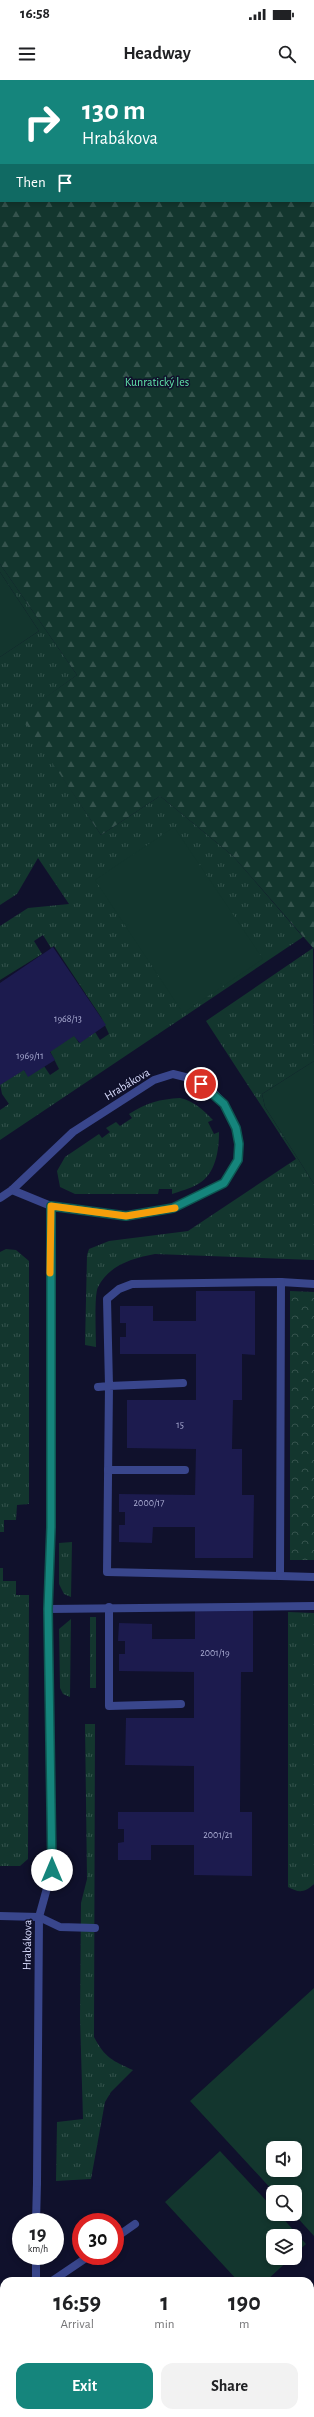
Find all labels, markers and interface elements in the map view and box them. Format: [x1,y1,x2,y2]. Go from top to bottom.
text: 16:58 [20,6,50,21]
icon: menu [16,43,38,65]
icon: search [276,43,298,65]
text: Headway [123,45,191,63]
icon: right [16,96,68,148]
text: 130 m [82,97,146,125]
text: Hrabákova [82,130,158,148]
icon: arrive [54,172,76,194]
text: Then [16,175,46,190]
park label: Kunratický les [125,376,189,389]
house number: 1968/13 [54,1014,82,1024]
house number: 1969/11 [16,1051,44,1061]
street label: Hrabákova [102,1066,152,1102]
pin [184,1067,218,1101]
icon: arrive [190,1073,212,1095]
house number: 15 [176,1420,184,1430]
house number: 2000/17 [134,1498,164,1508]
house number: 2001/19 [200,1648,230,1658]
house number: 2001/21 [203,1830,233,1840]
position arrow [31,1849,73,1891]
street label: Hrabákova [21,1919,33,1970]
map controls [266,2141,302,2265]
button: sound [266,2141,302,2177]
button: search [266,2185,302,2221]
speed limit sign: 30 [72,2213,124,2265]
text: 19 [30,2224,46,2244]
button: layers [266,2229,302,2265]
text: km/h [28,2244,48,2254]
text: 16:59 [53,2291,101,2315]
text: 1 [160,2291,169,2315]
text: 190 [228,2291,261,2315]
text: Arrival [60,2318,94,2331]
text: min [154,2318,175,2331]
text: m [239,2318,249,2331]
button: Exit [16,2363,153,2409]
button: Share [161,2363,298,2409]

